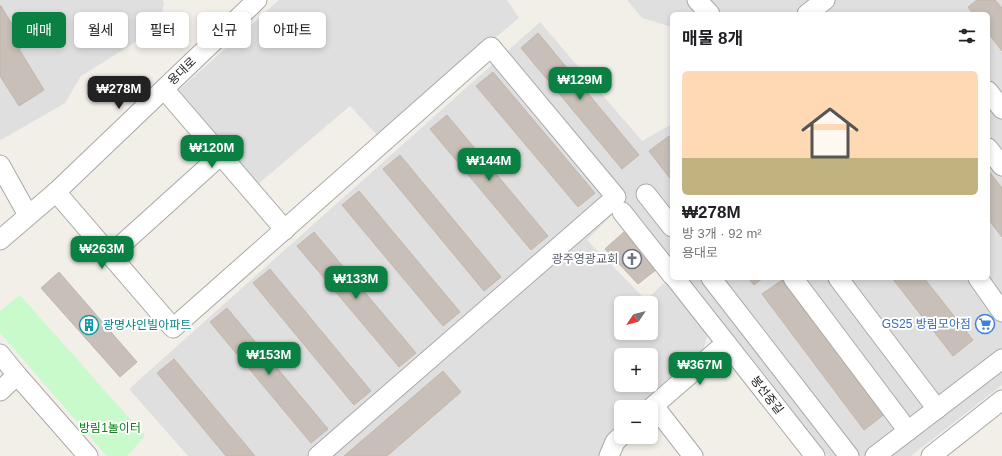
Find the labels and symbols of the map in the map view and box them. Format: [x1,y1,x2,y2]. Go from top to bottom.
street label: 용대로 [165,54,199,88]
pin: ₩129M [552,67,608,101]
pin: ₩278M [91,76,147,110]
pin: ₩120M [184,135,240,169]
pin: ₩144M [461,148,517,182]
pin: ₩263M [74,236,130,270]
church icon: 광주영광교회 [621,248,643,270]
place label: 광주영광교회 [552,252,618,266]
pin: ₩133M [328,266,384,300]
north arrow [614,296,658,340]
supermarket icon: GS25 방림모아점 [974,313,996,335]
building icon: 광명샤인빌아파트 [78,314,100,336]
place label: GS25 방림모아점 [882,317,971,331]
place label: 광명샤인빌아파트 [103,318,191,332]
pin: ₩153M [241,342,297,376]
pin: ₩367M [672,352,728,386]
street label: 봉선중길 [748,373,786,417]
park label: 방림1놀이터 [79,421,141,435]

